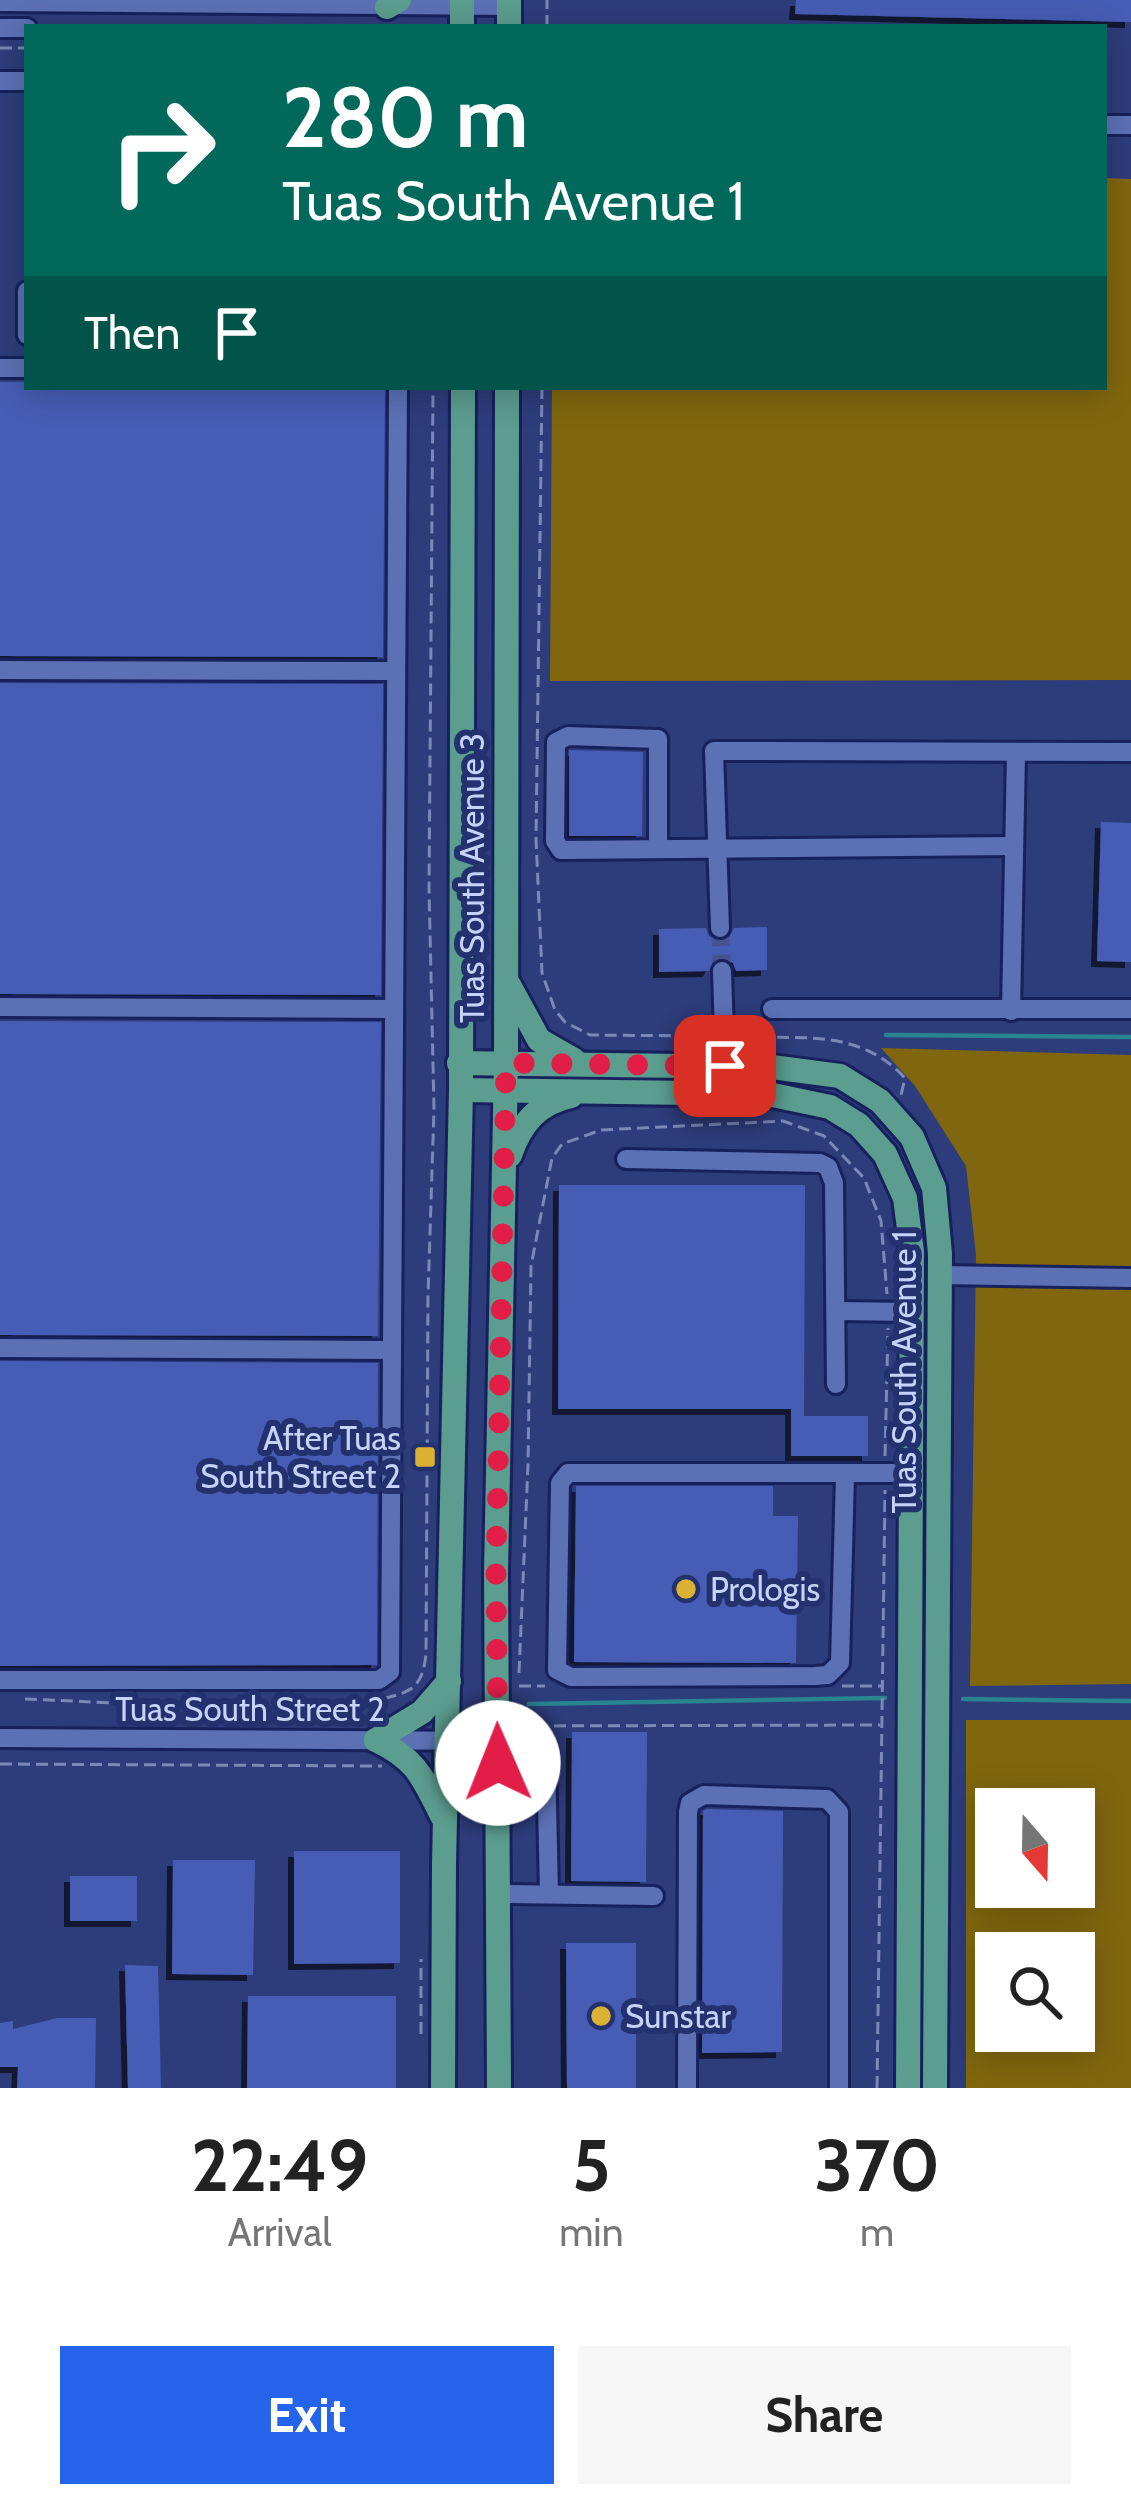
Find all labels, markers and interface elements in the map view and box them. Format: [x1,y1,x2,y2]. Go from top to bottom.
text: 280 m [282,66,528,168]
icon: right [84,72,240,228]
text: Tuas South Avenue 1 [282,168,745,234]
icon: arrive [204,300,270,366]
text: Then [84,306,180,360]
street label: Tuas South Avenue 3 [452,733,492,1023]
pin [674,1015,776,1117]
icon: arrive [692,1033,758,1099]
street label: Tuas South Avenue 1 [884,1231,924,1513]
place label: After Tuas South Street 2 [200,1418,401,1496]
marker: After Tuas South Street 2 [412,1444,438,1470]
place label: Prologis [710,1569,820,1609]
marker: Prologis [673,1576,699,1602]
street label: Tuas South Street 2 [115,1689,385,1729]
position arrow [435,1700,561,1826]
north arrow [975,1788,1095,1908]
map controls [975,1788,1095,2052]
button: search [975,1932,1095,2052]
place label: Sunstar [625,1996,731,2036]
marker: Sunstar [588,2003,614,2029]
text: 22:49 [191,2122,368,2209]
text: 5 [572,2122,611,2209]
text: 370 [814,2122,940,2209]
text: Arrival [228,2208,331,2256]
text: min [559,2208,623,2256]
text: m [860,2208,894,2256]
button: Exit [60,2346,554,2484]
button: Share [578,2346,1071,2484]

